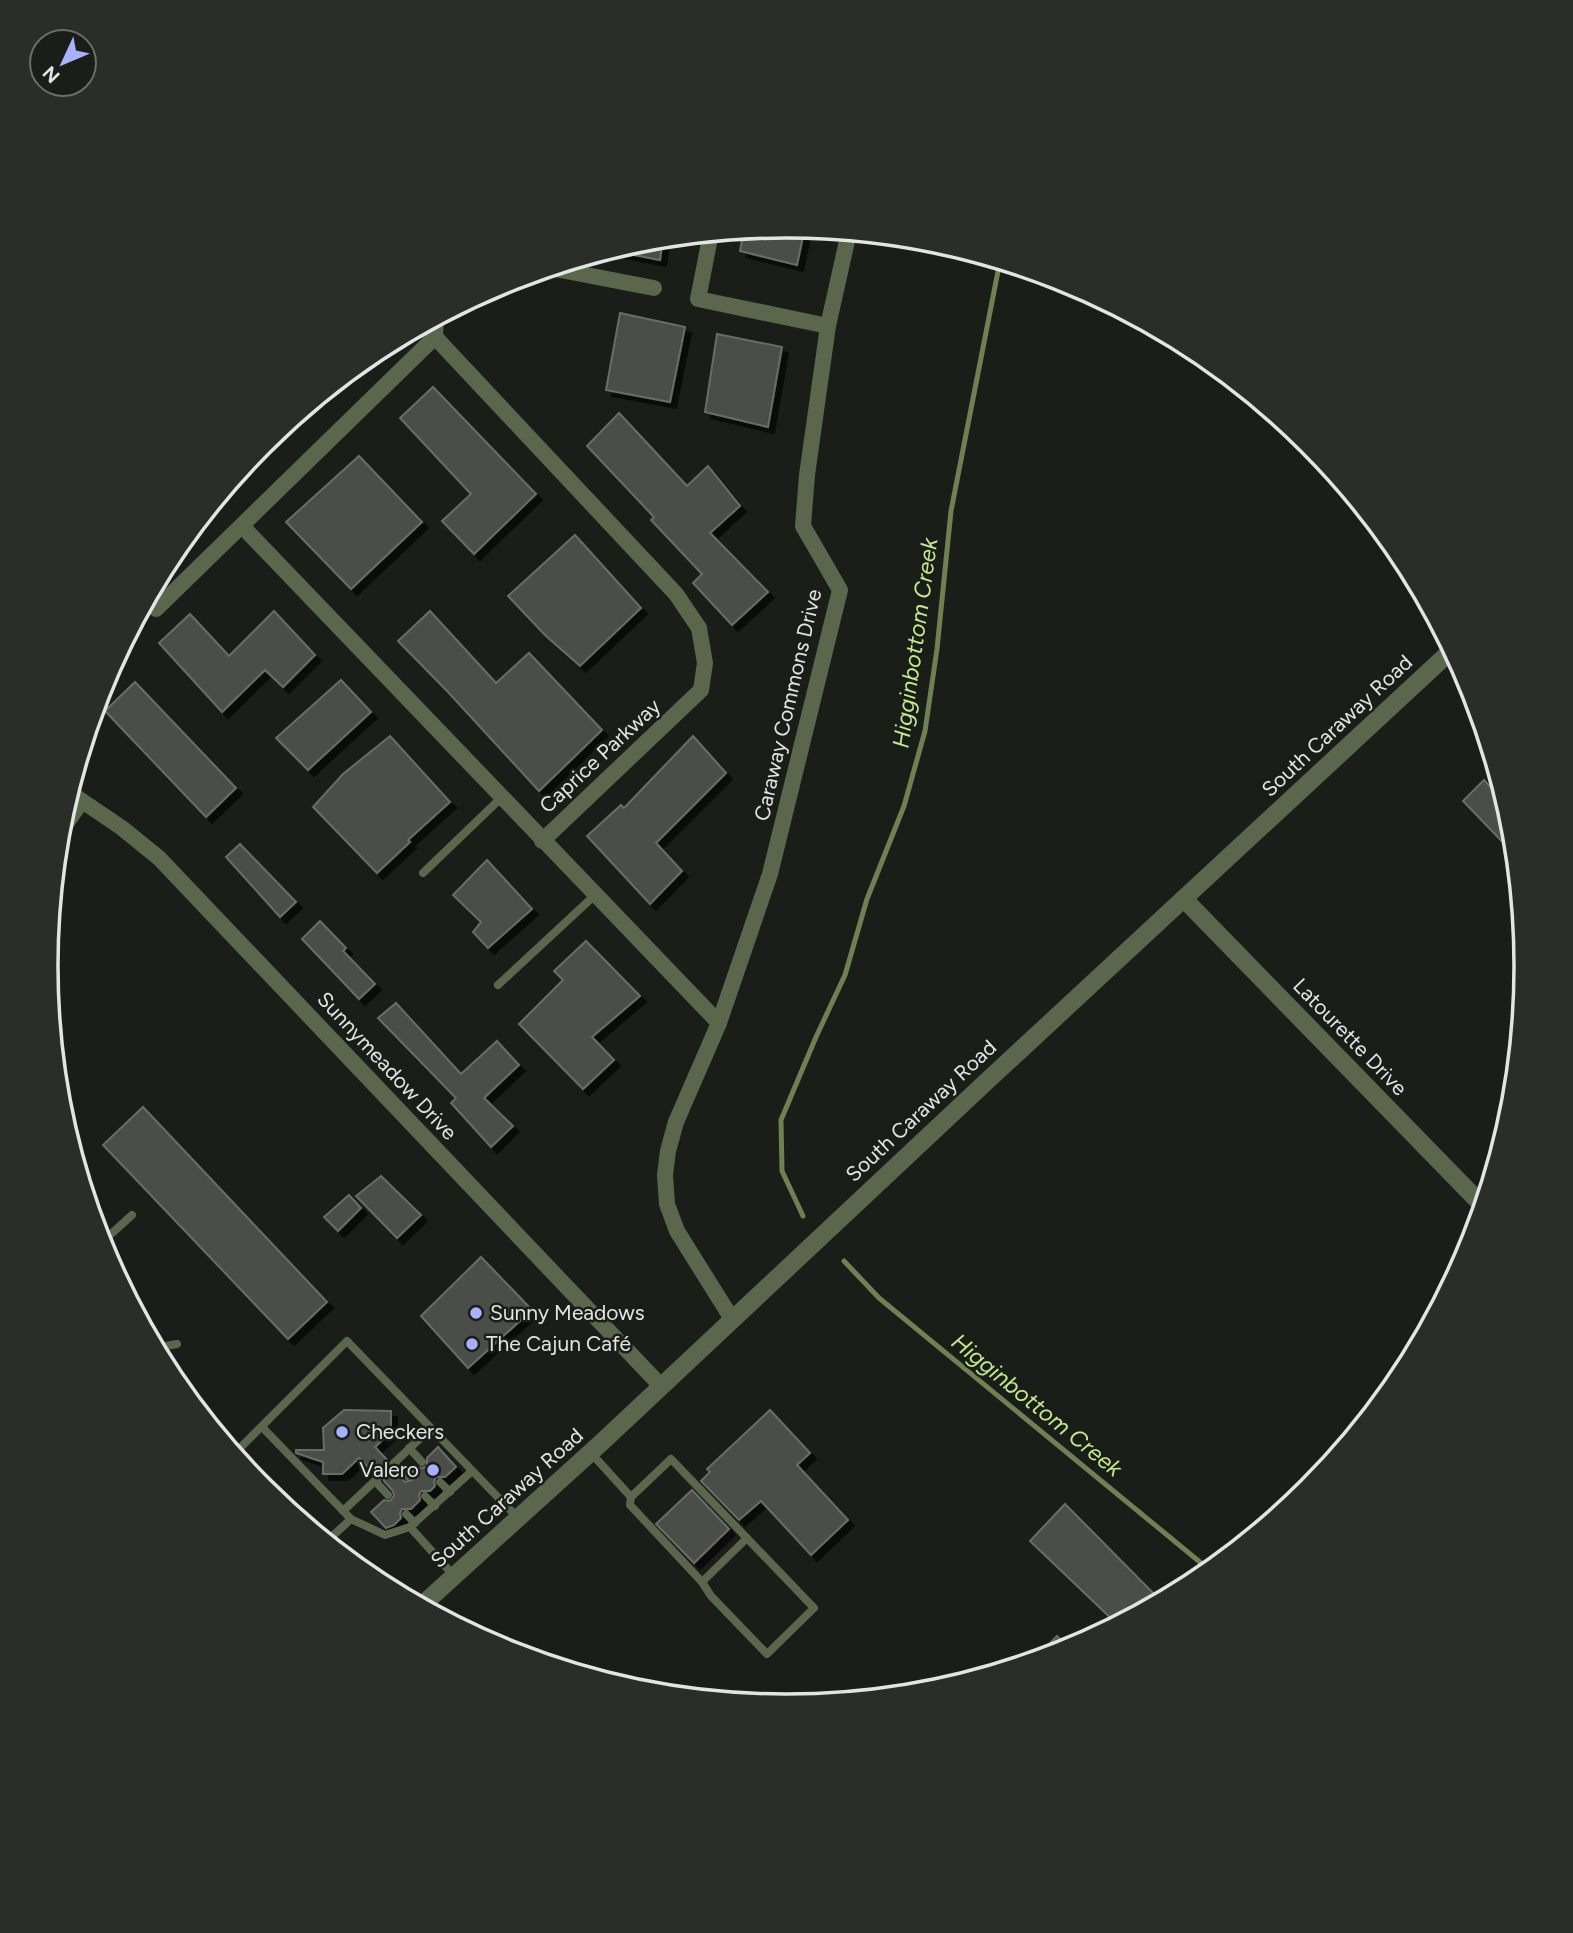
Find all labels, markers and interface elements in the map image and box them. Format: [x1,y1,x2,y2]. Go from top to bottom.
north arrow [28,28,98,98]
text: N [38,61,65,88]
water label: Higginbottom Creek [886,535,944,750]
street label: Caraway Commons Drive [749,587,826,823]
street label: South Caraway Road [1256,649,1417,802]
street label: Caprice Parkway [534,693,665,818]
street label: Latourette Drive [1288,973,1412,1100]
street label: Sunnymeadow Drive [312,986,462,1145]
street label: South Caraway Road [840,1034,1001,1187]
place label: Sunny Meadows [490,1300,645,1325]
marker: Sunny Meadows [468,1305,484,1321]
water label: Higginbottom Creek [946,1327,1129,1483]
place label: The Cajun Café [486,1331,631,1356]
marker: The Cajun Café [464,1336,480,1352]
place label: Checkers [356,1419,444,1444]
street label: South Caraway Road [425,1423,588,1573]
marker: Checkers [334,1424,350,1440]
place label: Valero [359,1457,419,1482]
marker: Valero [425,1462,441,1478]

